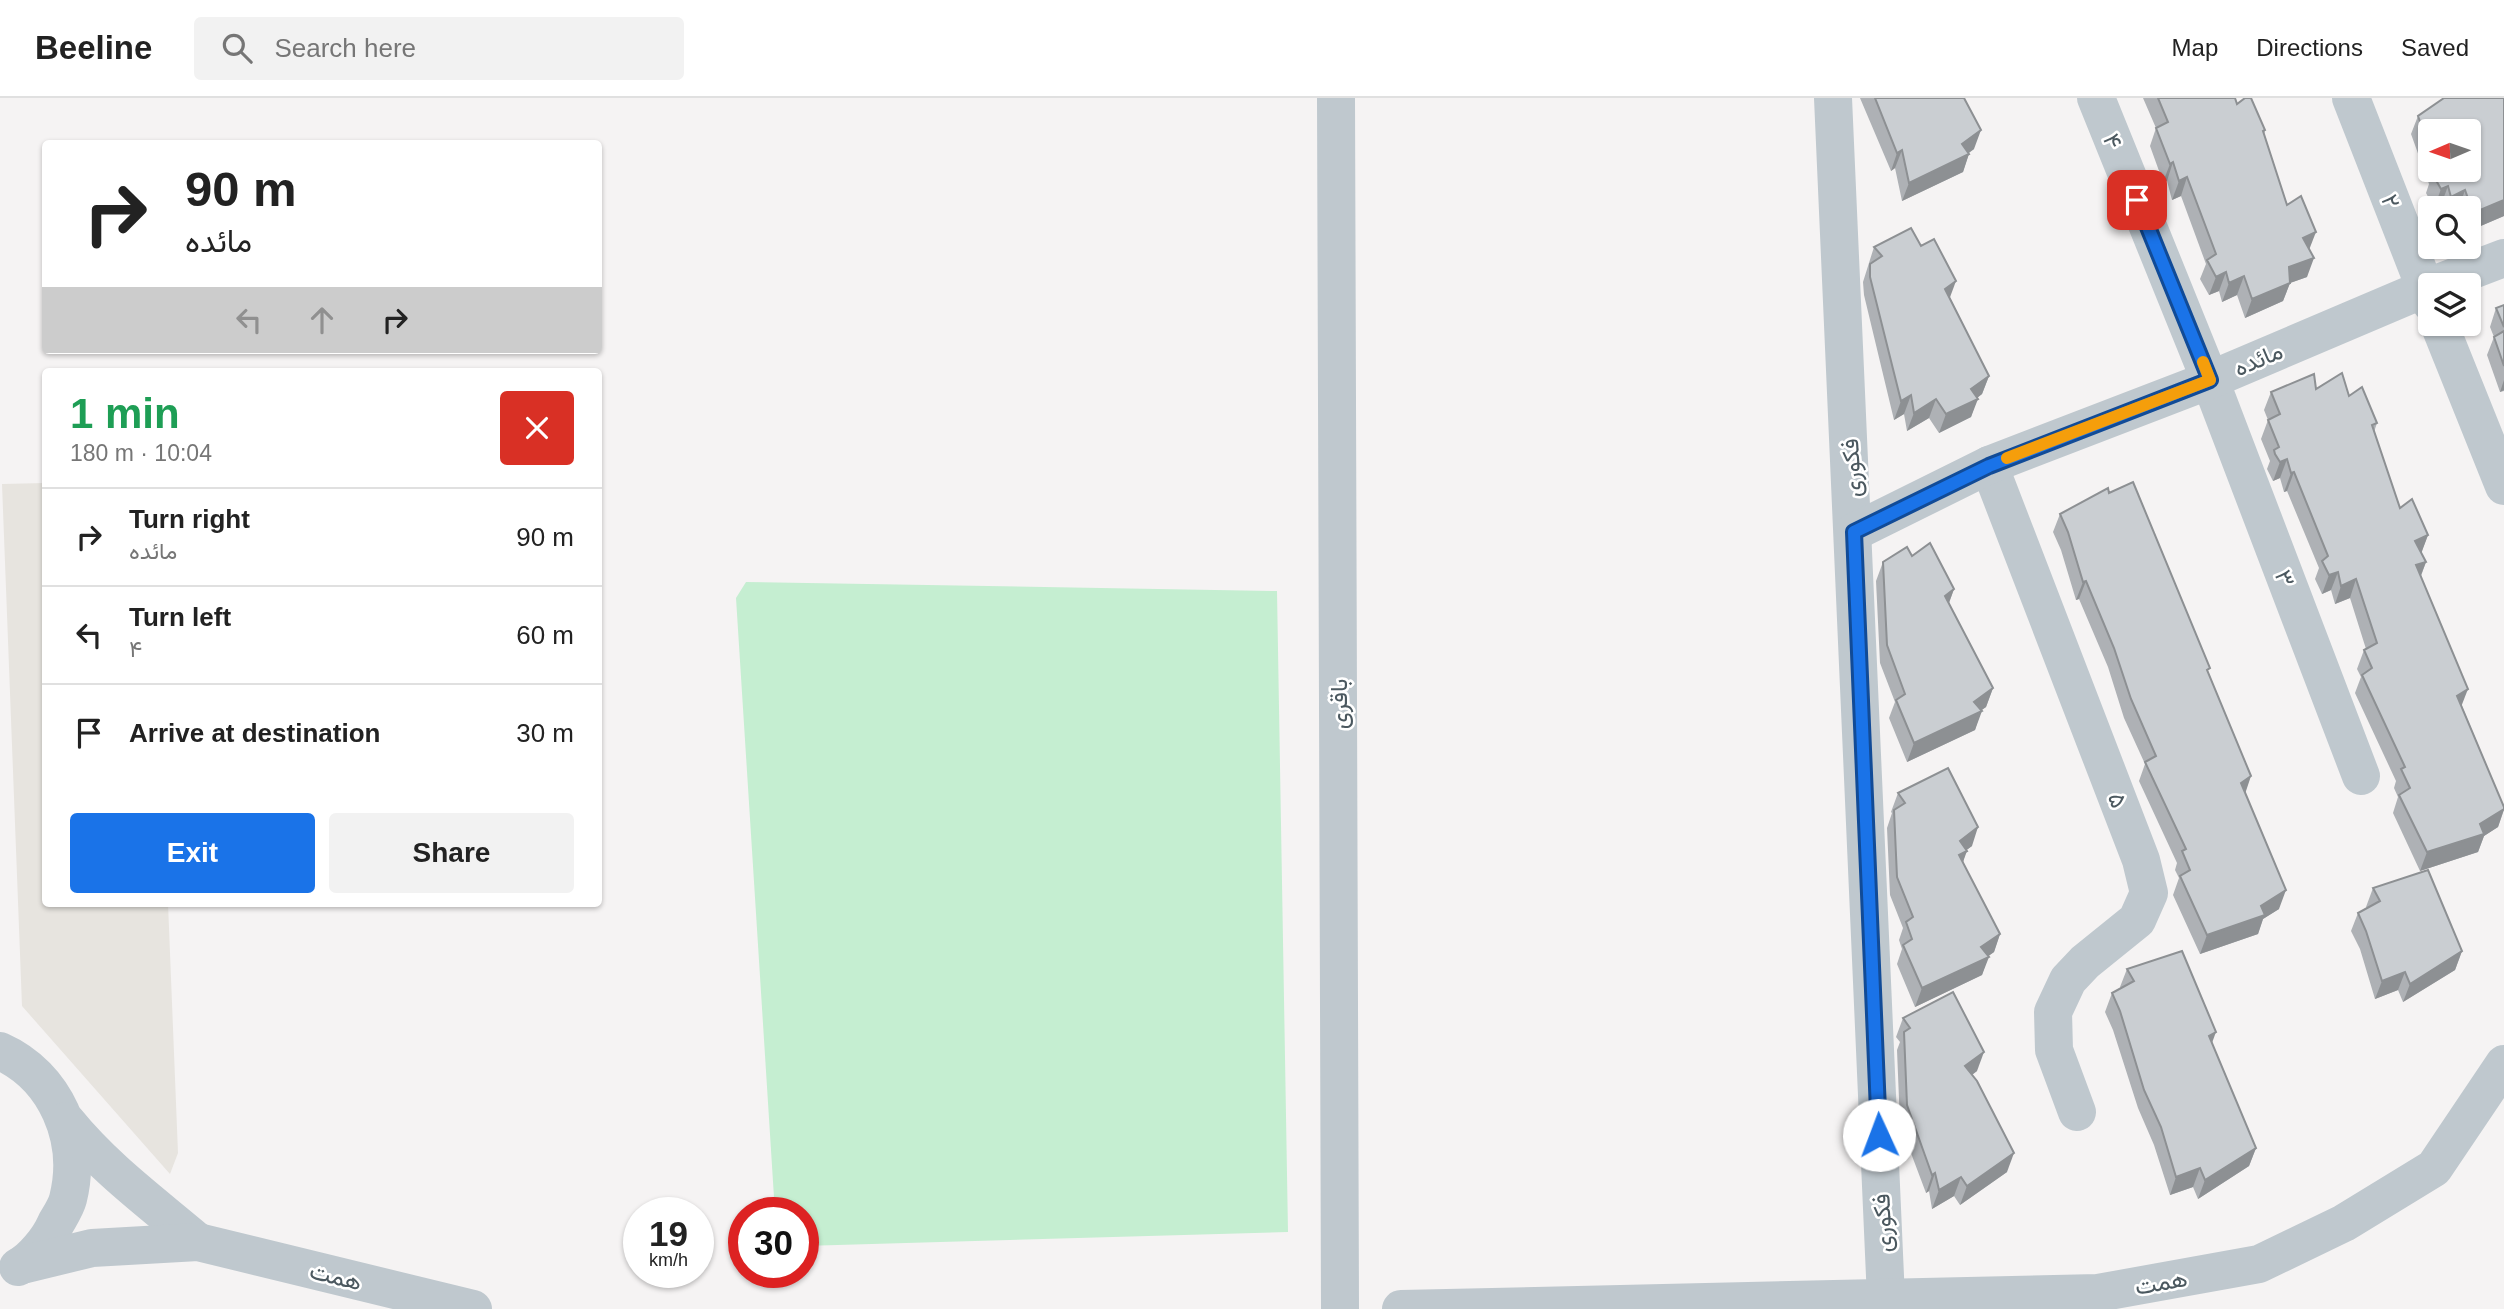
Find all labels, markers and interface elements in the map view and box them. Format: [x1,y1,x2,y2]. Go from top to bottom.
search box [194,17,684,80]
text: Beeline [35,29,152,66]
icon: search [218,29,256,67]
text: Search here [274,33,416,63]
text: Map [2172,34,2218,61]
text: Directions [2256,34,2363,61]
text: Saved [2401,34,2469,61]
north arrow [2418,119,2482,182]
map controls [2418,119,2481,336]
street label: ۴ [2098,130,2128,152]
text: 90 m [185,162,297,216]
icon: right [70,168,161,259]
pin [2107,170,2167,230]
icon: arrive [2118,181,2156,219]
street label: ۲ [2376,190,2406,212]
button: search [2418,196,2481,259]
text: مائده [185,223,252,259]
button: layers [2418,273,2481,336]
icon: left [230,301,268,339]
icon: ahead [303,301,341,339]
icon: right [376,301,414,339]
street label: مائده [2230,337,2286,381]
text: 1 min [70,390,180,437]
button: close [500,391,574,465]
street label: فکوری [1836,438,1868,498]
text: 180 m · 10:04 [70,440,212,466]
text: Turn right [129,504,250,534]
icon: right [70,518,108,556]
text: 90 m [516,522,574,552]
text: مائده [129,538,177,564]
street label: ۳ [2270,566,2300,590]
text: Turn left [129,602,231,632]
icon: left [70,616,108,654]
text: 60 m [516,620,574,650]
text: ۴ [129,636,142,662]
street label: باقری [1325,679,1354,729]
icon: arrive [70,714,108,752]
text: Arrive at destination [129,718,380,748]
text: 30 m [516,718,574,748]
street label: ۵ [2103,789,2133,811]
button: Exit [70,813,315,893]
button: Share [329,813,574,893]
position arrow [1842,1098,1916,1172]
street label: فکوری [1867,1193,1899,1253]
speed limit sign: 30 [728,1197,819,1288]
text: 19 [649,1214,688,1253]
text: km/h [649,1250,688,1270]
street label: همت [307,1257,365,1295]
street label: همت [2133,1264,2189,1300]

